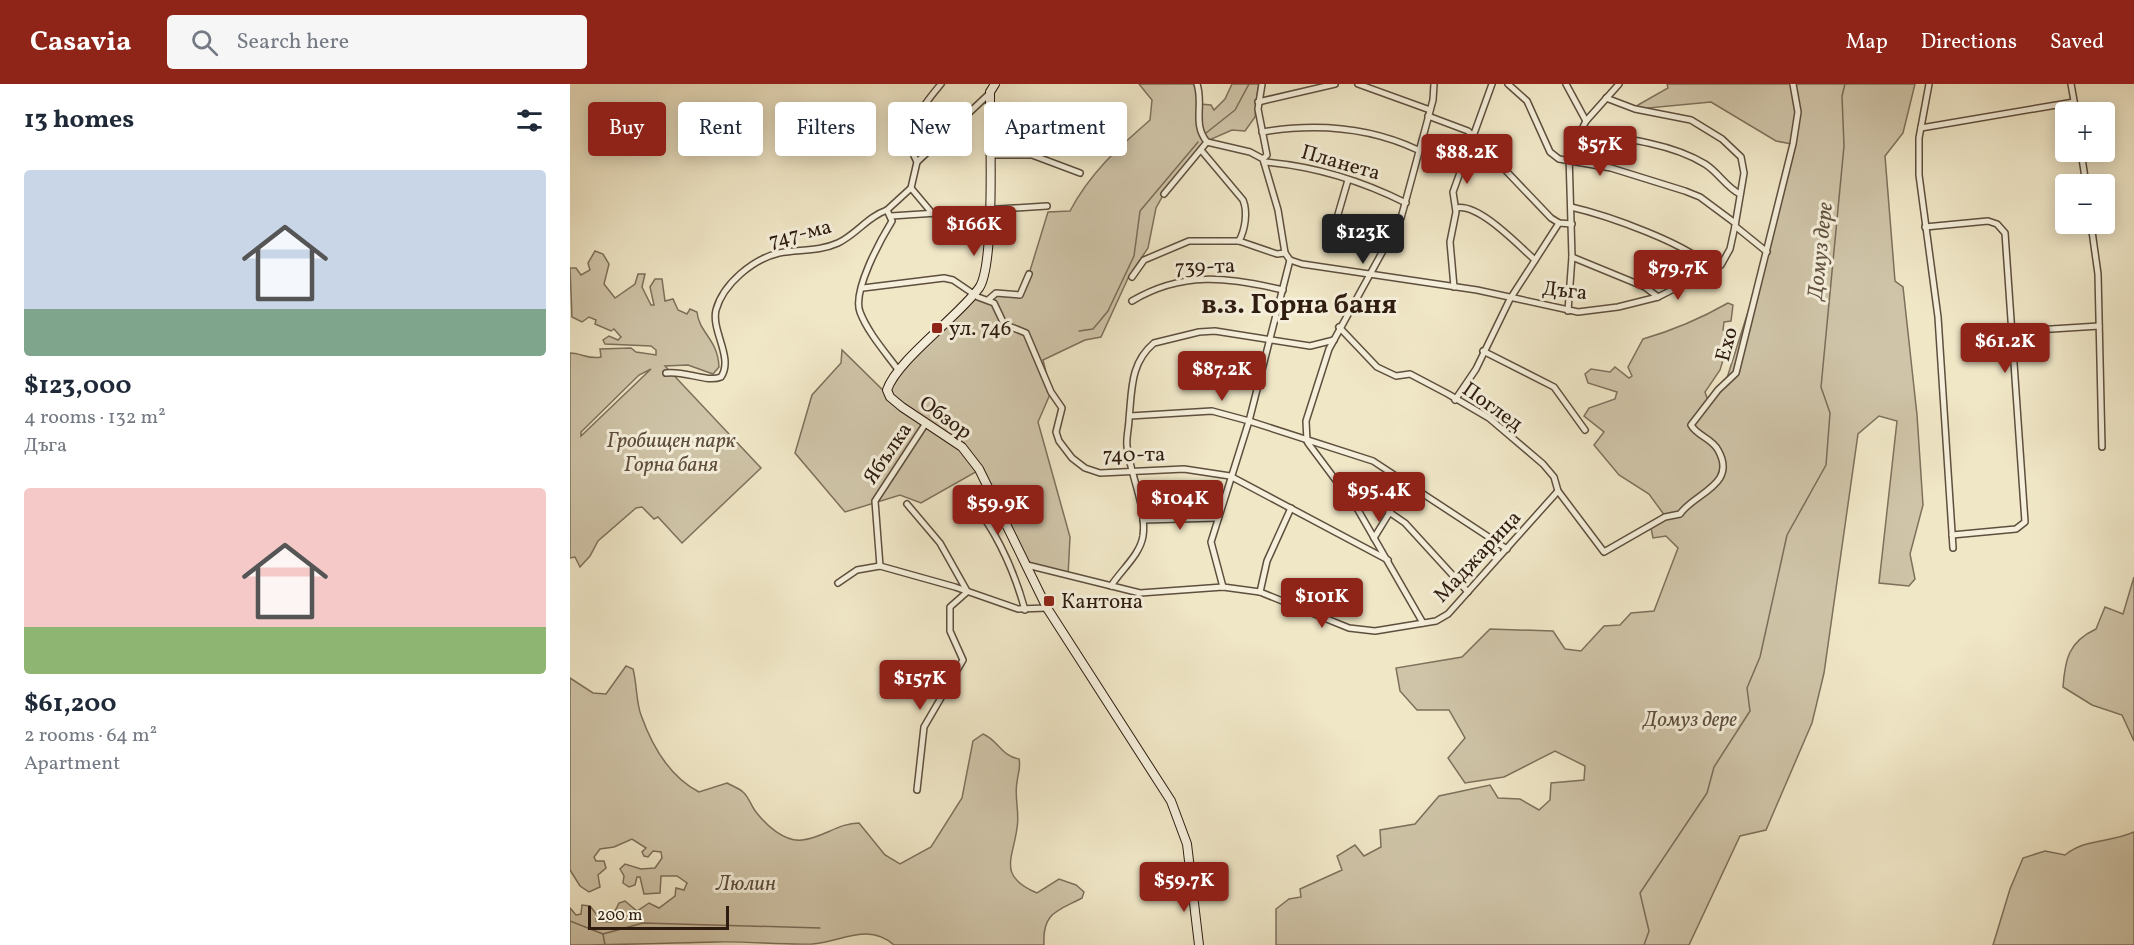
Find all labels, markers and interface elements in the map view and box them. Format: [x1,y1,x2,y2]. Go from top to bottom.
search box [167,15,587,69]
text: Casavia [30,23,131,62]
icon: search [188,26,221,59]
text: Search here [236,27,349,58]
text: Map [1846,28,1888,57]
text: Directions [1921,28,2017,57]
text: Saved [2050,28,2104,57]
text: 13 homes [24,102,134,138]
chip: Buy [588,102,666,156]
chip: Rent [678,102,763,156]
chip: Filters [775,102,876,156]
chip: New [888,102,972,156]
chip: Apartment [984,102,1127,156]
map controls [2055,102,2115,234]
button: + [2055,102,2115,162]
icon: filters [513,104,546,137]
pin: $57K [1564,126,1636,177]
text: $57K [1578,131,1622,159]
pin: $88.2K [1418,134,1516,185]
street label: Планета [1298,138,1384,189]
text: $88.2K [1435,139,1499,167]
button: − [2055,174,2115,234]
water label: Домуз дере [1801,201,1842,304]
pin: $166K [932,206,1016,257]
icon: home [231,209,339,317]
text: $166K [946,211,1002,239]
street label: 747-ма [766,213,835,256]
pin: $123K [1321,214,1405,265]
text: $123K [1336,219,1390,247]
pin: $79.7K [1629,250,1727,301]
street label: 739-та [1174,252,1236,283]
text: $79.7K [1648,255,1708,283]
street label: Дъга [1541,275,1589,308]
district label: в.з. Горна баня [1201,287,1397,325]
place label: ул. 746 [949,315,1011,344]
marker: ул. 746 [930,321,944,335]
pin: $61.2K [1956,323,2054,374]
street label: Ехо [1709,324,1746,365]
text: $61.2K [1975,328,2035,356]
pin: $87.2K [1173,351,1271,402]
text: $87.2K [1192,356,1252,384]
text: $123,000 [24,368,131,404]
street label: Поглед [1456,376,1529,439]
street label: Обзор [913,389,977,447]
text: 4 rooms · 132 m² [24,404,166,432]
street label: Ябълка [857,417,920,491]
park label: Гробищен парк Горна баня [607,427,736,480]
text: Дъга [24,432,67,460]
street label: 740-та [1102,440,1166,471]
pin: $95.4K [1330,472,1428,523]
text: $95.4K [1347,477,1411,505]
pin: $104K [1138,480,1222,531]
pin: $59.9K [949,485,1047,536]
text: $104K [1151,485,1209,513]
text: $59.9K [967,490,1029,518]
street label: Маджарица [1428,504,1529,610]
icon: home [231,527,339,635]
pin: $101K [1280,578,1364,629]
text: $101K [1295,583,1349,611]
place label: Кантона [1061,588,1143,617]
marker: Кантона [1042,594,1056,608]
pin: $157K [878,660,962,711]
text: $157K [894,665,946,693]
text: $61,200 [24,686,116,722]
park label: Домуз дере [1641,706,1737,735]
text: 2 rooms · 64 m² [24,722,157,750]
text: Apartment [24,750,120,778]
pin: $59.7K [1135,862,1233,913]
text: $59.7K [1154,867,1214,895]
park label: Люлин [715,870,776,899]
scale bar [588,903,729,930]
text: 200 m [597,905,642,927]

